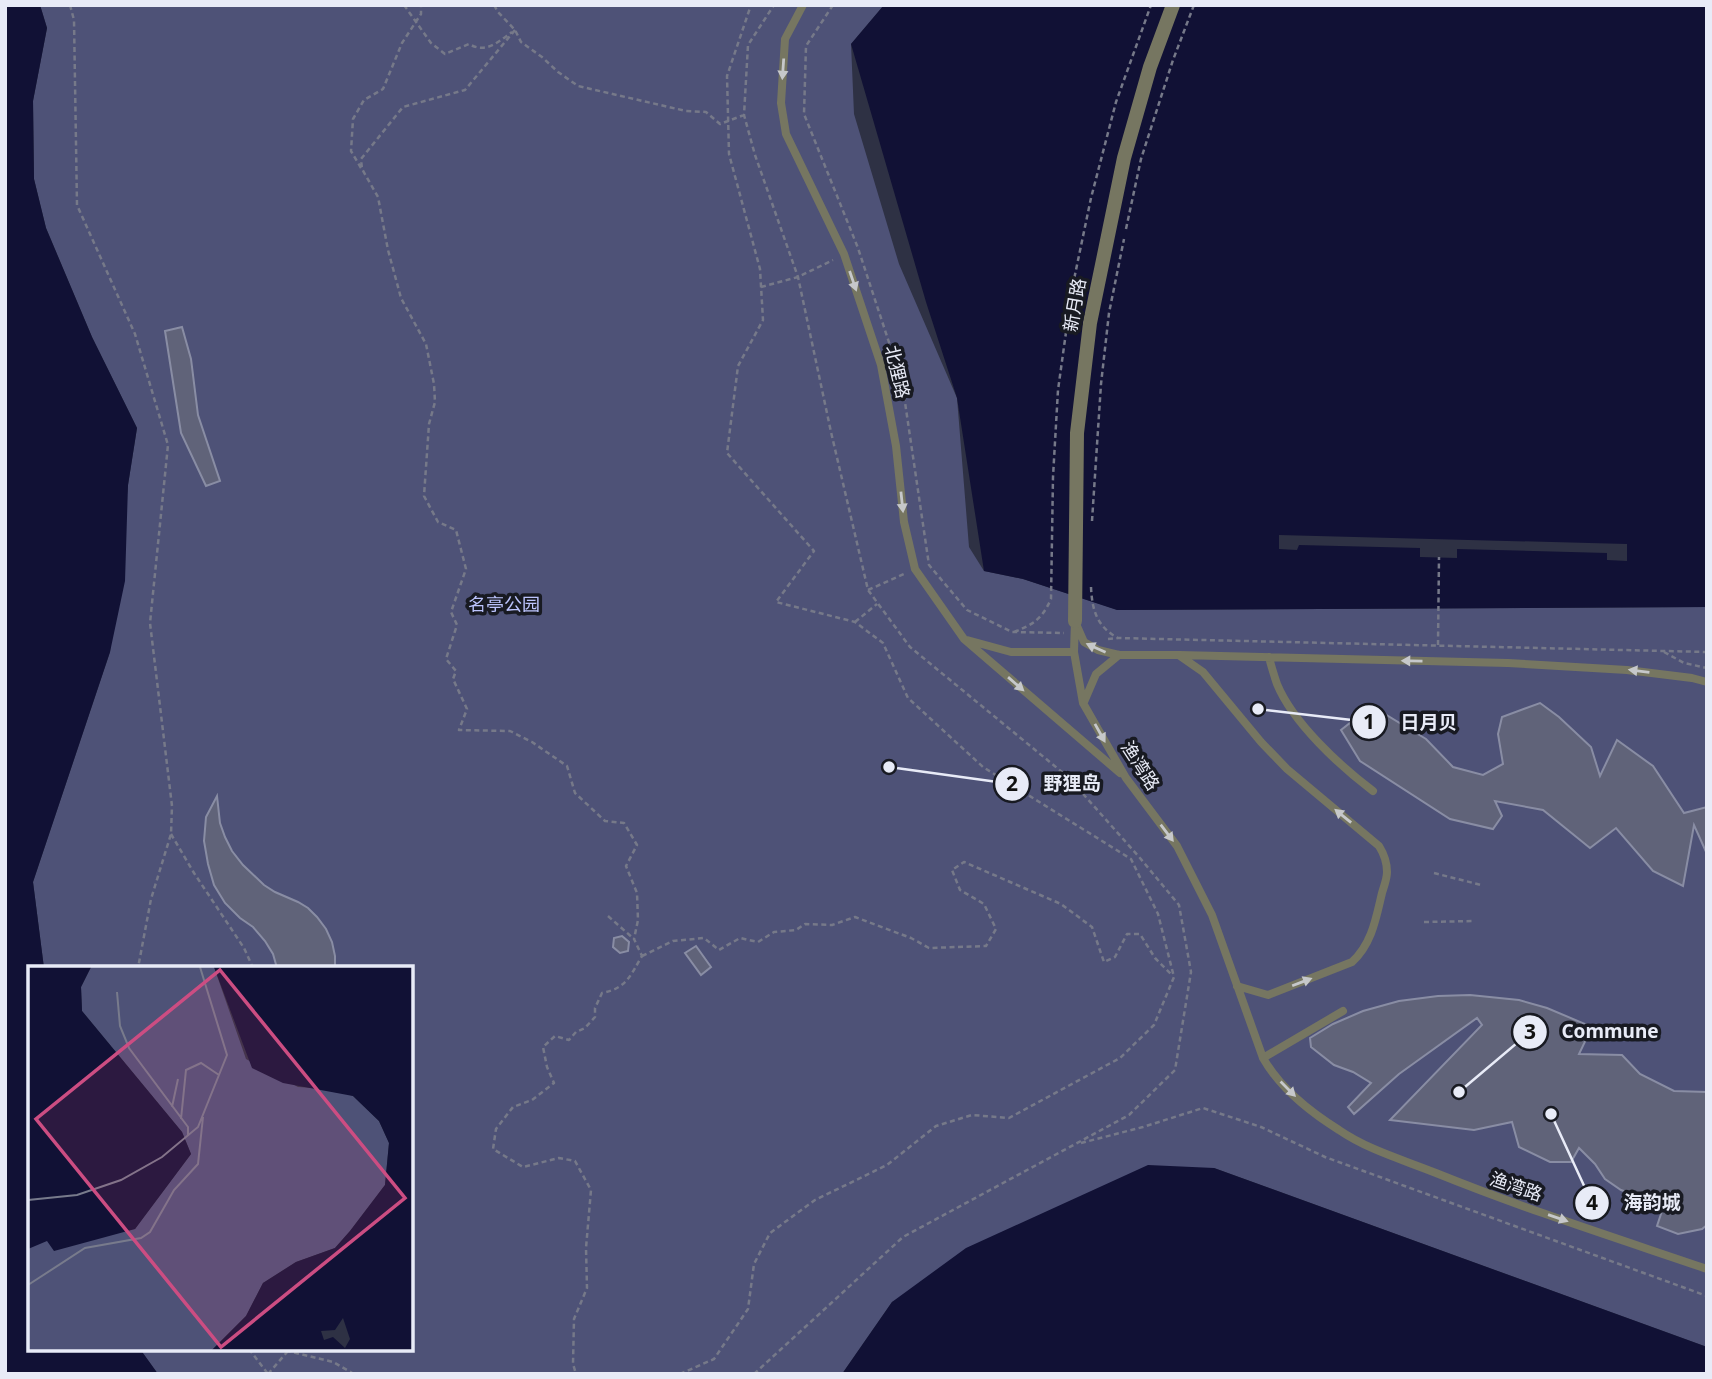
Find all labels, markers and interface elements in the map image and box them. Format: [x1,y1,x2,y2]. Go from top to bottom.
one-way arrow [777,58,788,80]
one-way arrow [848,271,859,292]
street label: 新月路 [1058,276,1091,333]
street label: 北狸路 [880,343,916,401]
one-way arrow [897,491,908,513]
park label: 名亭公园 [468,592,540,616]
one-way arrow [1085,642,1106,653]
one-way arrow [1401,655,1423,667]
one-way arrow [1628,666,1650,677]
one-way arrow [1007,676,1025,692]
callout: 日月贝 [1351,702,1471,742]
text: 1 [1363,707,1375,735]
text: 日月贝 [1400,709,1458,735]
one-way arrow [1094,724,1106,744]
street label: 渔湾路 [1116,736,1166,795]
callout: 野狸岛 [994,764,1114,804]
text: 2 [1006,769,1018,797]
text: 野狸岛 [1043,770,1101,796]
one-way arrow [1335,809,1352,824]
one-way arrow [1160,824,1174,842]
inset map [28,966,413,1351]
one-way arrow [1291,977,1312,988]
callout: Commune [1513,1012,1673,1052]
text: 3 [1524,1017,1536,1045]
text: Commune [1561,1018,1659,1044]
one-way arrow [1280,1081,1297,1098]
street label: 渔湾路 [1487,1166,1546,1206]
callout: 海韵城 [1575,1183,1695,1223]
text: 4 [1586,1188,1598,1216]
text: 海韵城 [1623,1189,1681,1215]
one-way arrow [1547,1213,1568,1224]

